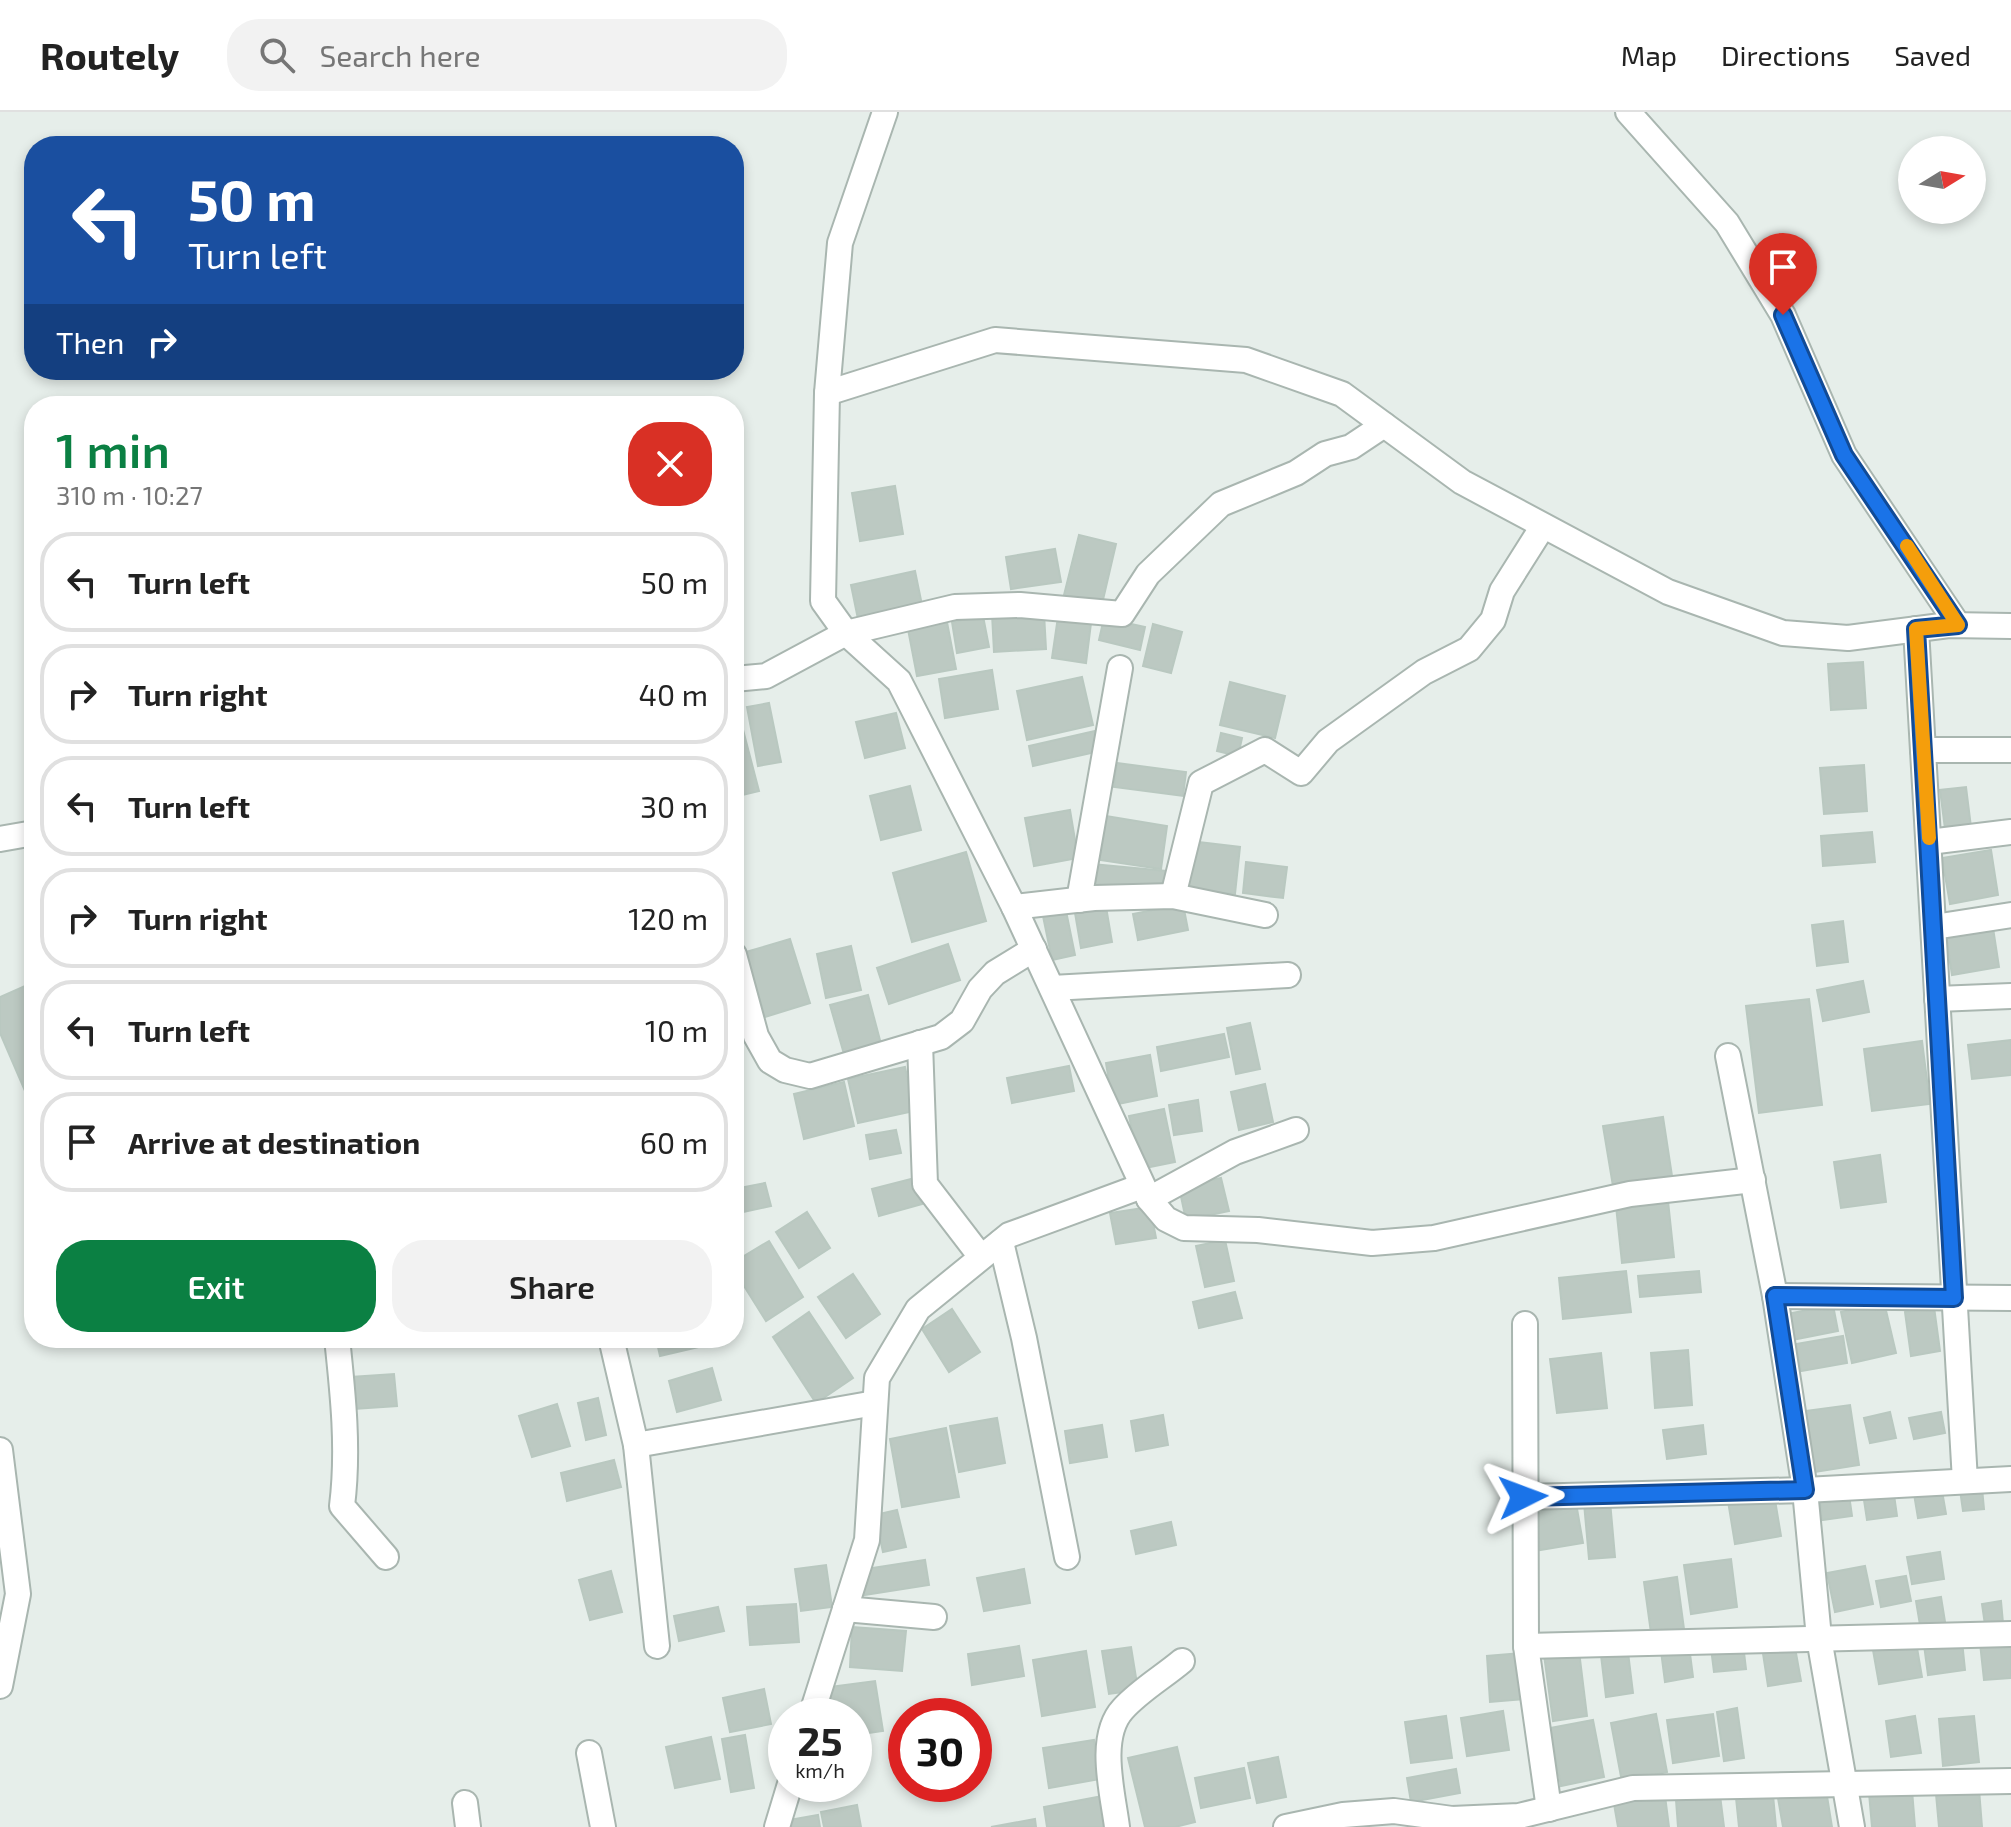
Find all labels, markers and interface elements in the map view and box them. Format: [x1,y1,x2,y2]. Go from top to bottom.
search box [227,19,787,91]
text: Routely [40,32,179,78]
icon: search [255,33,299,77]
text: Search here [319,37,481,73]
text: Map [1621,38,1677,72]
text: Directions [1721,38,1850,72]
text: Saved [1894,38,1971,72]
north arrow [1898,136,1986,224]
map controls [1898,136,1986,224]
text: 50 m [188,165,316,232]
icon: left [56,168,160,272]
text: Turn left [188,233,327,276]
pin [1749,233,1817,315]
icon: arrive [1761,245,1805,289]
icon: right [140,320,184,364]
text: Then [56,324,124,360]
text: 1 min [56,420,170,478]
button: close [628,422,712,506]
text: 310 m · 10:27 [56,479,203,510]
icon: left [60,560,104,604]
text: Turn left [128,564,250,600]
text: 50 m [641,564,708,600]
icon: right [60,672,104,716]
text: Turn right [128,676,268,712]
text: 40 m [638,676,708,712]
icon: left [60,784,104,828]
text: Turn left [128,788,250,824]
text: 30 m [640,788,708,824]
icon: right [60,896,104,940]
text: Turn right [128,900,268,936]
text: 120 m [628,900,708,936]
icon: left [60,1008,104,1052]
text: Turn left [128,1012,250,1048]
text: 10 m [645,1012,708,1048]
icon: arrive [60,1120,104,1164]
text: Arrive at destination [128,1124,420,1160]
text: 60 m [640,1124,708,1160]
button: Exit [56,1240,376,1332]
button: Share [392,1240,712,1332]
position arrow [1481,1455,1565,1539]
speed limit sign: 30 [888,1698,992,1802]
text: 25 [797,1716,843,1764]
text: km/h [795,1758,845,1782]

